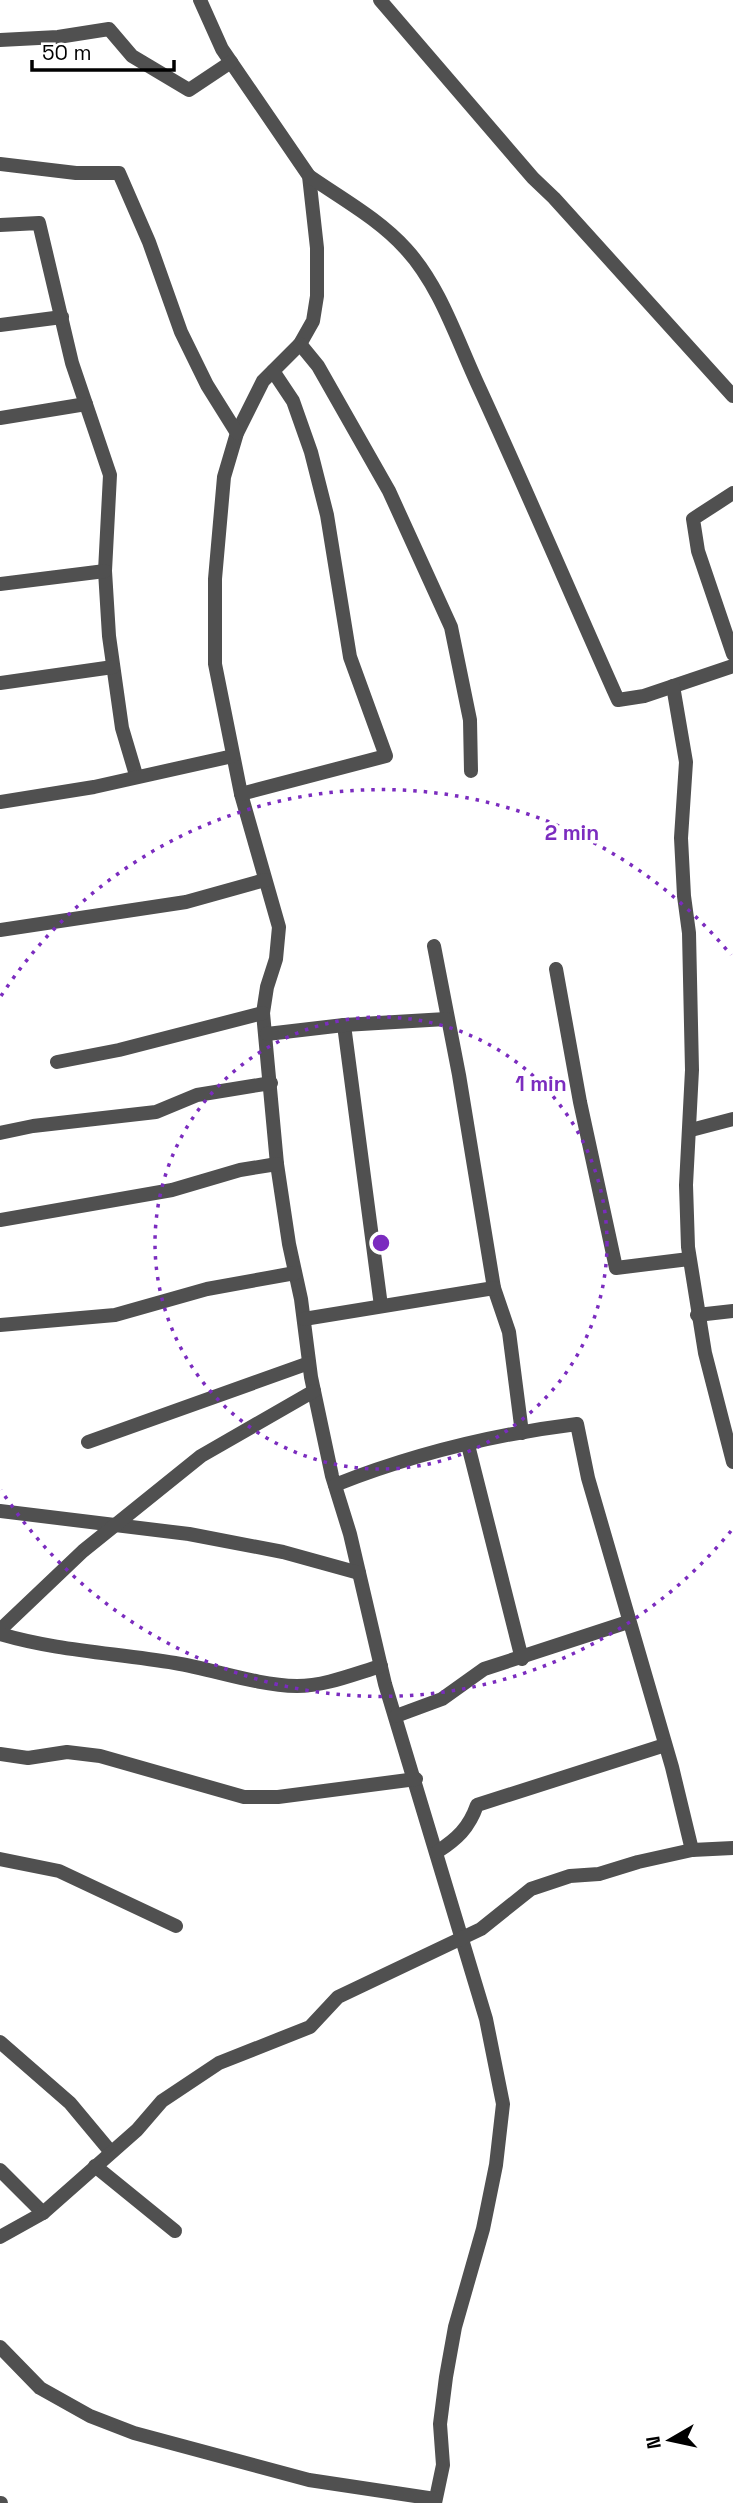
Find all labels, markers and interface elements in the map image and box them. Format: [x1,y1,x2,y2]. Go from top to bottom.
scale bar [32,28,173,72]
text: 50 m [42,39,92,66]
text: 2 min [545,819,599,846]
text: 1 min [515,1070,567,1097]
centre of rings [369,1231,393,1255]
north arrow [635,2405,705,2475]
text: N [640,2434,667,2451]

